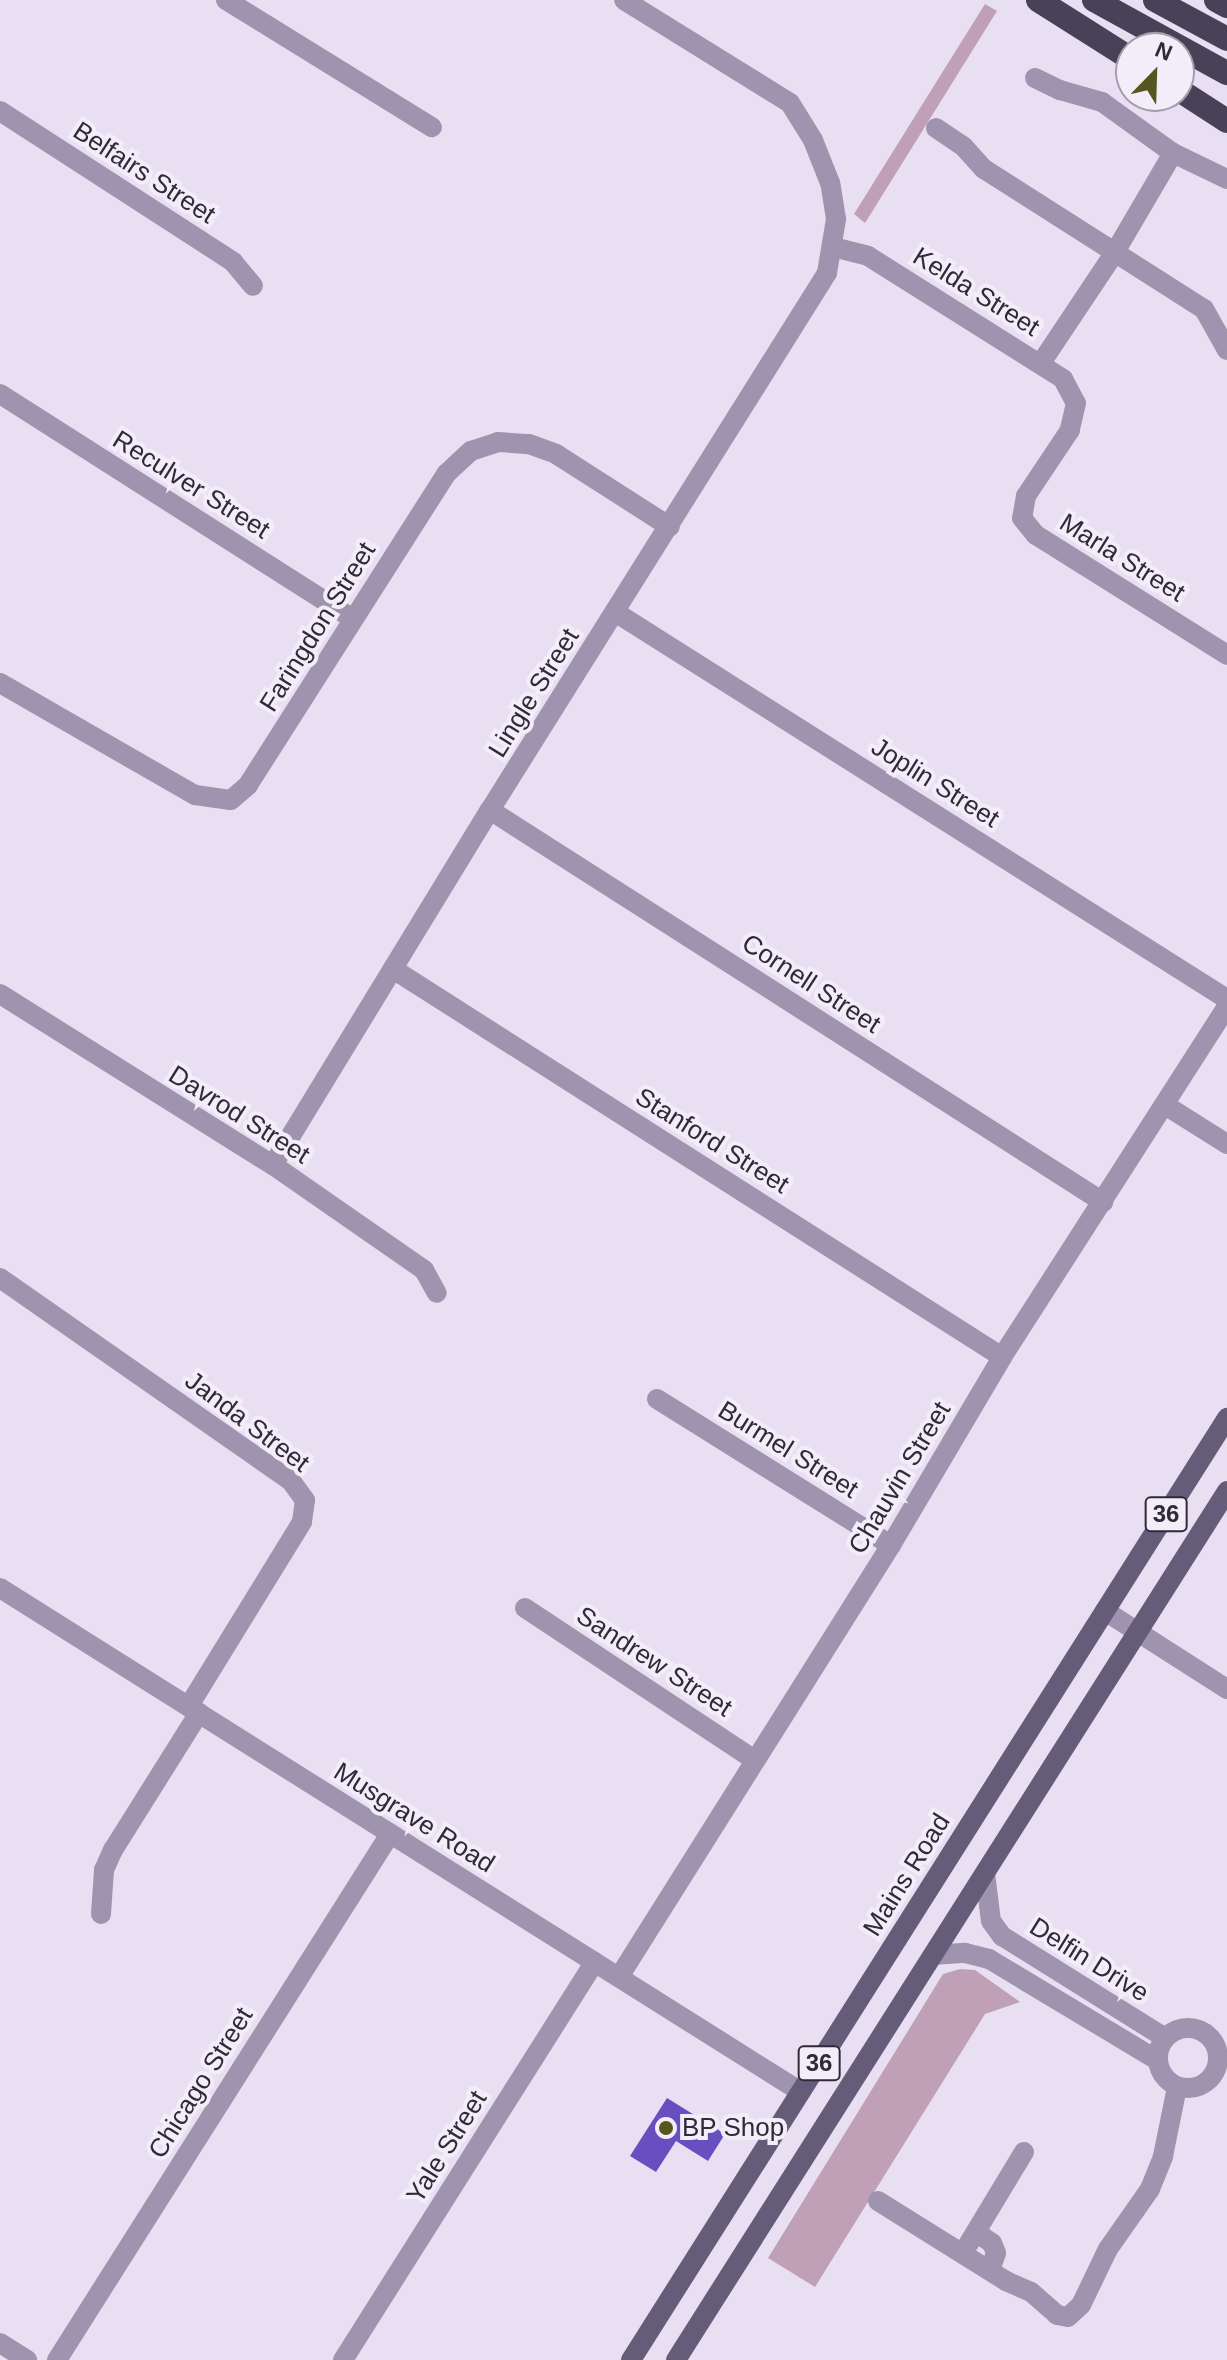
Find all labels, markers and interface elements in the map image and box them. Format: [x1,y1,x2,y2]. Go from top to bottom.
north arrow [1115,32,1195,112]
text: N [1152,37,1176,66]
street label: Belfairs Street [67,115,221,231]
street label: Kelda Street [907,241,1045,343]
street label: Reculver Street [107,424,275,546]
street label: Marla Street [1054,507,1190,609]
street label: Faringdon Street [253,537,383,717]
street label: Lingle Street [482,623,586,763]
street label: Joplin Street [865,731,1005,835]
street label: Cornell Street [736,928,886,1040]
street label: Davrod Street [163,1059,315,1171]
street label: Stanford Street [630,1081,794,1201]
street label: Janda Street [179,1365,315,1479]
street label: Burmel Street [712,1395,864,1505]
street label: Chauvin Street [842,1396,958,1560]
road number: 36 [1144,1494,1188,1534]
street label: Sandrew Street [570,1600,738,1724]
street label: Musgrave Road [328,1756,500,1880]
street label: Mains Road [857,1808,957,1942]
street label: Delfin Drive [1024,1911,1154,2009]
street label: Chicago Street [142,2002,260,2164]
road number: 36 [797,2043,841,2083]
street label: Yale Street [400,2085,494,2209]
place label: BP Shop [682,2112,785,2144]
marker: BP Shop [657,2119,675,2137]

